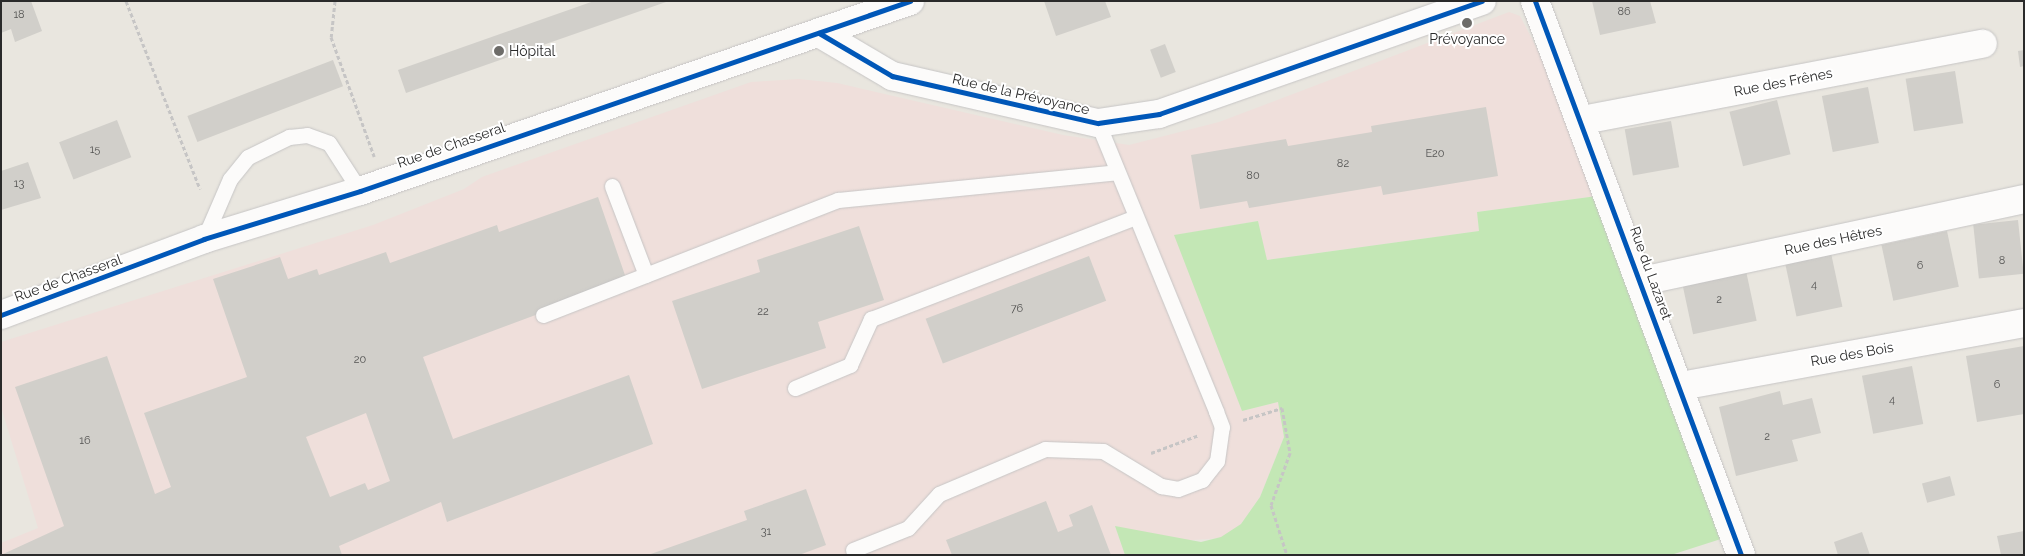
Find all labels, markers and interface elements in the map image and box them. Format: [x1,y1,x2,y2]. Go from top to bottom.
house number: 86 [1617,5,1631,19]
house number: 18 [13,8,25,22]
marker: Prévoyance [1461,17,1473,29]
place label: Prévoyance [1429,31,1505,47]
place label: Hôpital [509,43,555,59]
marker: Hôpital [493,45,505,57]
street label: Rue des Frênes [1732,64,1834,100]
street label: Rue de la Prévoyance [951,70,1091,118]
street label: Rue de Chasseral [395,119,507,171]
house number: 15 [90,143,100,157]
house number: E20 [1425,147,1445,161]
house number: 82 [1337,157,1349,171]
house number: 80 [1246,169,1260,183]
house number: 13 [14,177,24,191]
street label: Rue des Hêtres [1783,221,1883,259]
street label: Rue du Lazaret [1626,224,1676,322]
street label: Rue de Chasseral [12,251,124,305]
house number: 8 [1999,254,2005,268]
house number: 6 [1917,259,1923,273]
house number: 4 [1811,278,1817,292]
house number: 2 [1716,293,1722,307]
house number: 76 [1011,302,1023,316]
house number: 22 [757,305,769,319]
street label: Rue des Bois [1809,338,1895,370]
house number: 20 [354,353,366,367]
house number: 6 [1994,378,2000,392]
house number: 4 [1889,393,1895,407]
house number: 2 [1764,430,1770,444]
house number: 16 [79,434,91,448]
house number: 31 [761,525,771,539]

